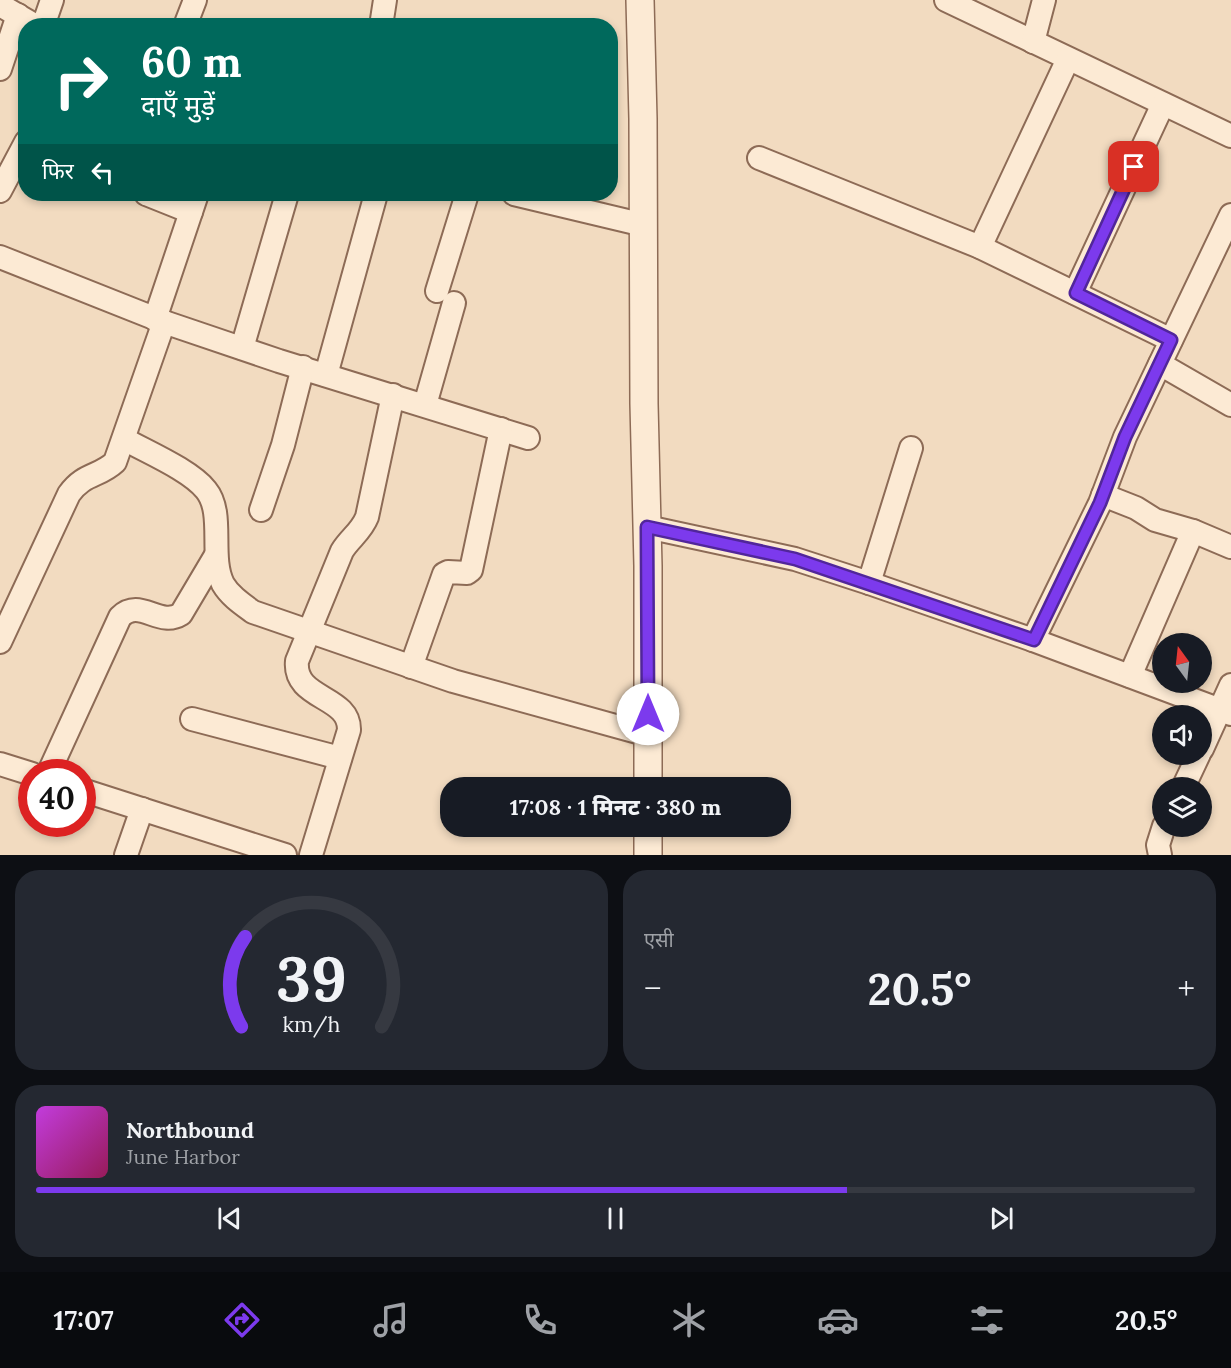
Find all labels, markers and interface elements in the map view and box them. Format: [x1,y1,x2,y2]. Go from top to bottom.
text: 60 m [141,35,242,89]
icon: right [42,42,120,120]
text: दाएँ मुड़ें [141,88,215,122]
pin [1108,141,1159,192]
icon: arrive [1117,150,1150,183]
icon: left [86,156,119,189]
text: फिर [42,157,74,185]
north arrow [1152,633,1212,693]
map controls [1152,633,1212,837]
position arrow [616,682,680,746]
button: sound [1152,705,1212,765]
speed limit sign: 40 [18,759,96,837]
button: layers [1152,777,1212,837]
text: 17:08 · 1 मिनट · 380 m [510,793,721,821]
text: एसी [644,927,674,952]
text: 39 [276,938,347,1018]
text: 20.5° [868,960,971,1017]
text: − [644,967,662,1009]
text: + [1177,967,1195,1009]
text: km/h [283,1010,341,1038]
text: Northbound [126,1116,254,1144]
text: June Harbor [126,1144,240,1169]
icon: previous [213,1202,246,1235]
icon: pause [599,1202,632,1235]
icon: next [985,1202,1018,1235]
icon: directions [221,1299,263,1341]
icon: music [370,1299,412,1341]
icon: phone [519,1299,561,1341]
icon: climate [668,1299,710,1341]
icon: car [817,1299,859,1341]
icon: filters [966,1299,1008,1341]
text: 17:07 [54,1303,114,1337]
text: 20.5° [1115,1303,1177,1337]

